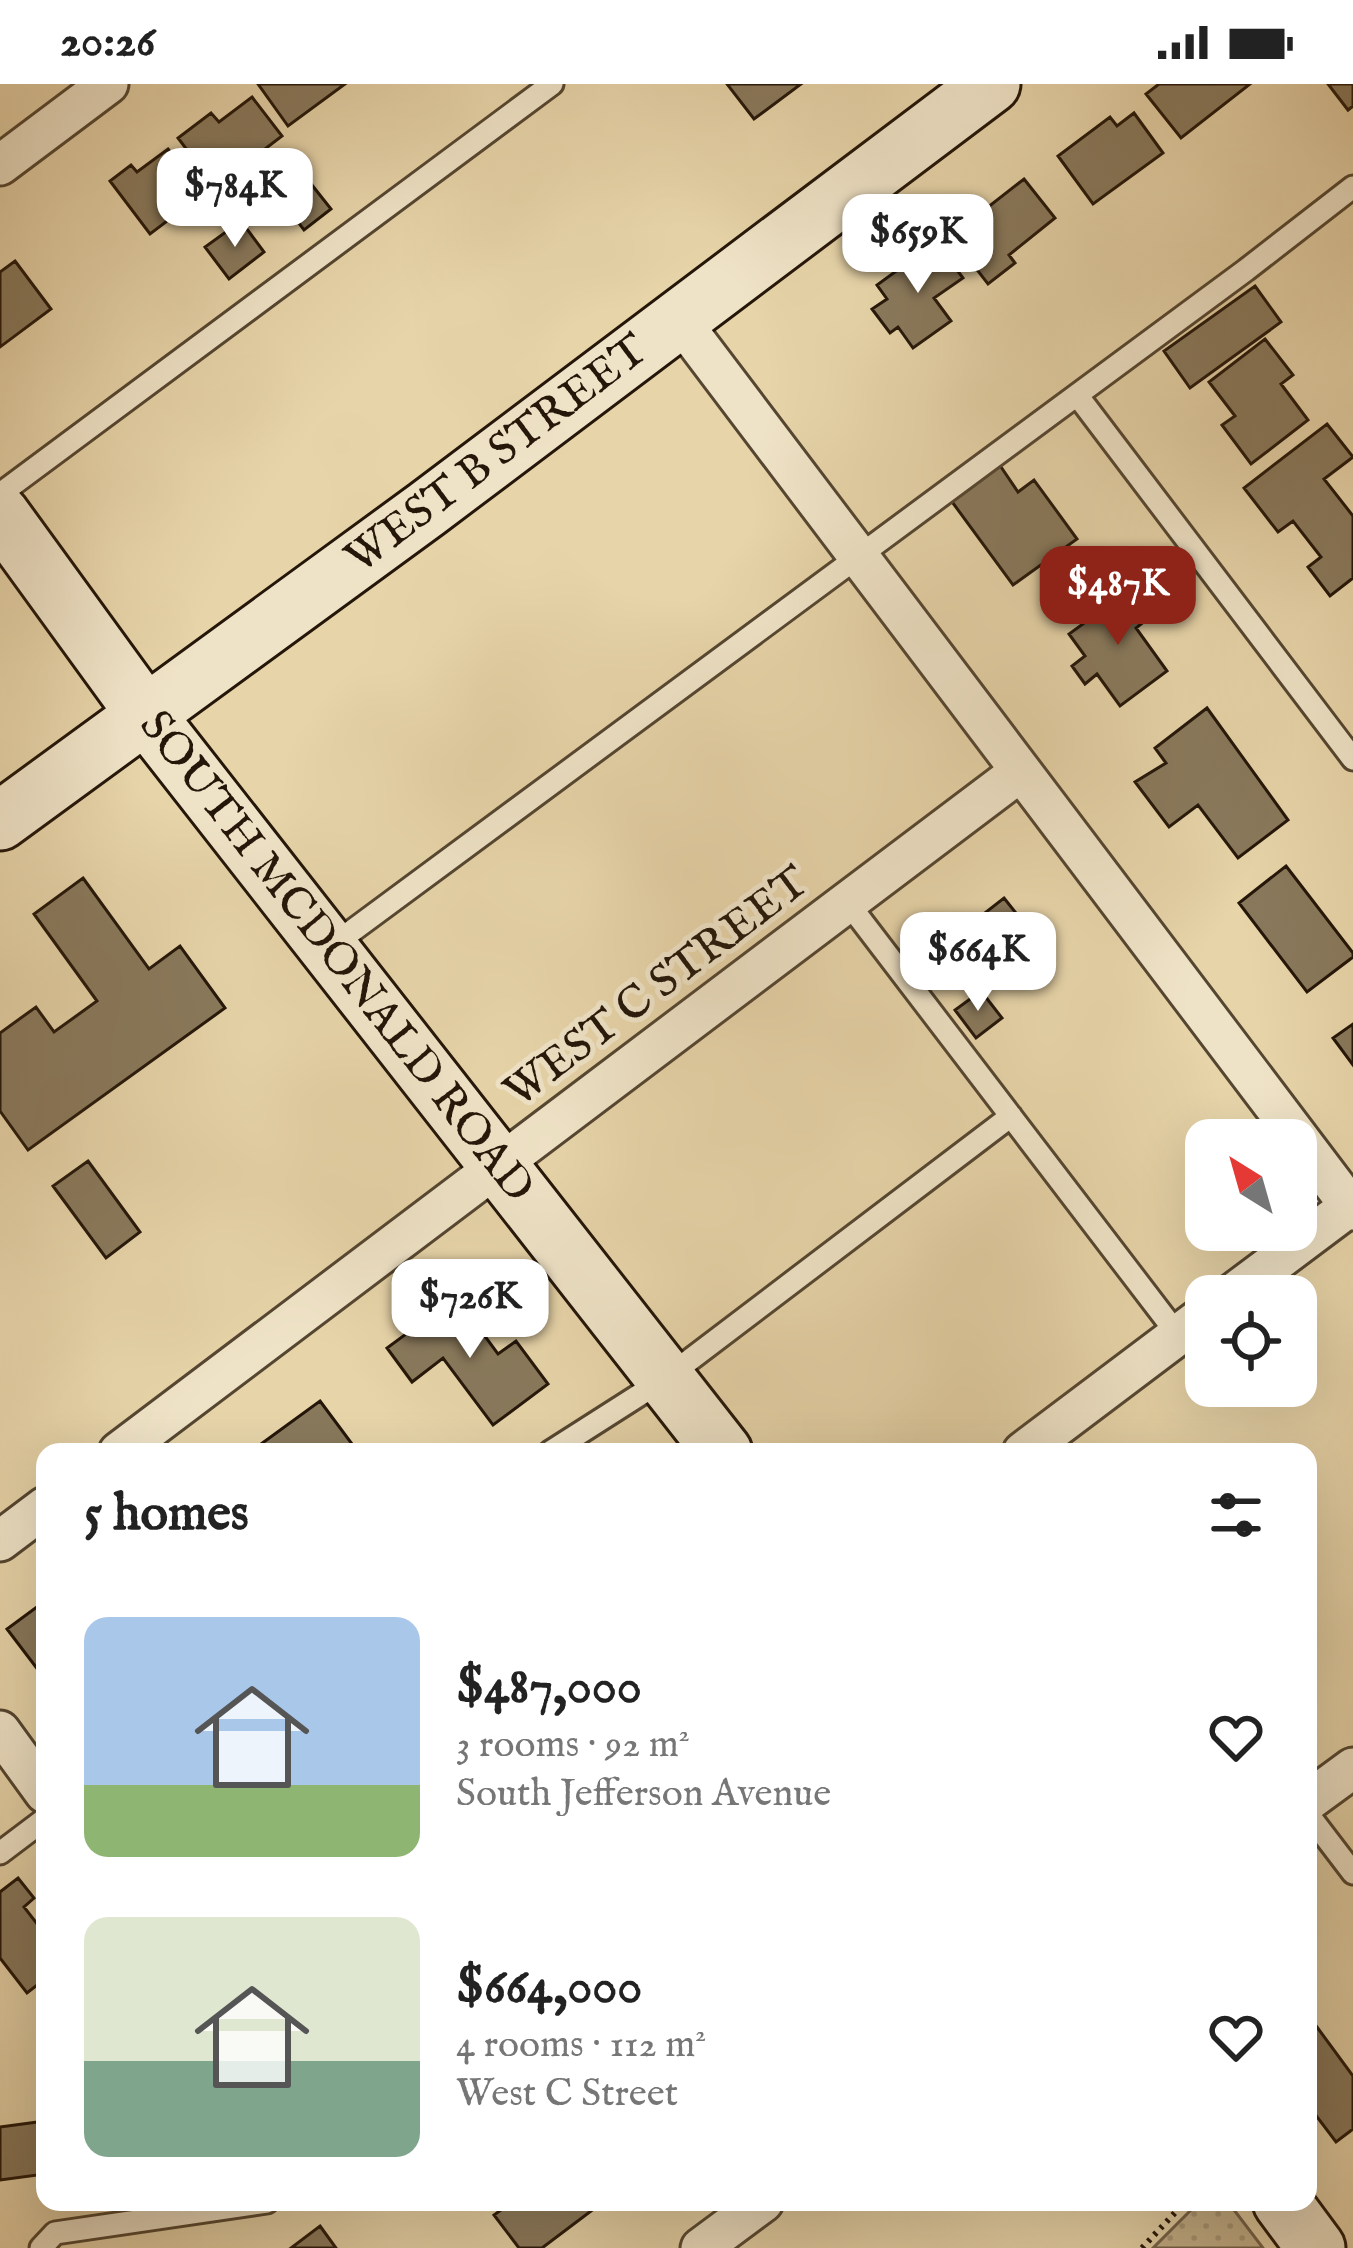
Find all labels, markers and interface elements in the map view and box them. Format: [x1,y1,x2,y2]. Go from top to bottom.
text: 20:26 [60,14,155,71]
pin: $784K [151,148,319,250]
text: $784K [184,162,286,211]
pin: $659K [834,194,1002,296]
text: $659K [869,208,967,257]
street label: WEST B STREET [334,322,660,587]
pin: $487K [1034,546,1202,648]
text: $487K [1067,560,1169,609]
street label: SOUTH MCDONALD ROAD [126,699,546,1215]
street label: WEST C STREET [493,855,821,1121]
pin: $664K [894,912,1062,1014]
text: $664K [927,926,1029,975]
north arrow [1185,1119,1317,1251]
map controls [1185,1119,1317,1407]
pin: $726K [386,1259,554,1361]
text: $726K [419,1273,521,1322]
button: locate [1185,1275,1317,1407]
icon: filters [1203,1482,1269,1548]
text: 5 homes [84,1483,249,1548]
text: $487,000 [456,1656,642,1721]
icon: home [180,1665,324,1809]
icon: heart [1203,1704,1269,1770]
text: 3 rooms · 92 m² [456,1721,690,1770]
text: South Jefferson Avenue [456,1770,831,1819]
text: $664,000 [456,1956,642,2021]
icon: home [180,1965,324,2109]
icon: heart [1203,2004,1269,2070]
text: 4 rooms · 112 m² [456,2021,706,2070]
text: West C Street [456,2070,678,2119]

